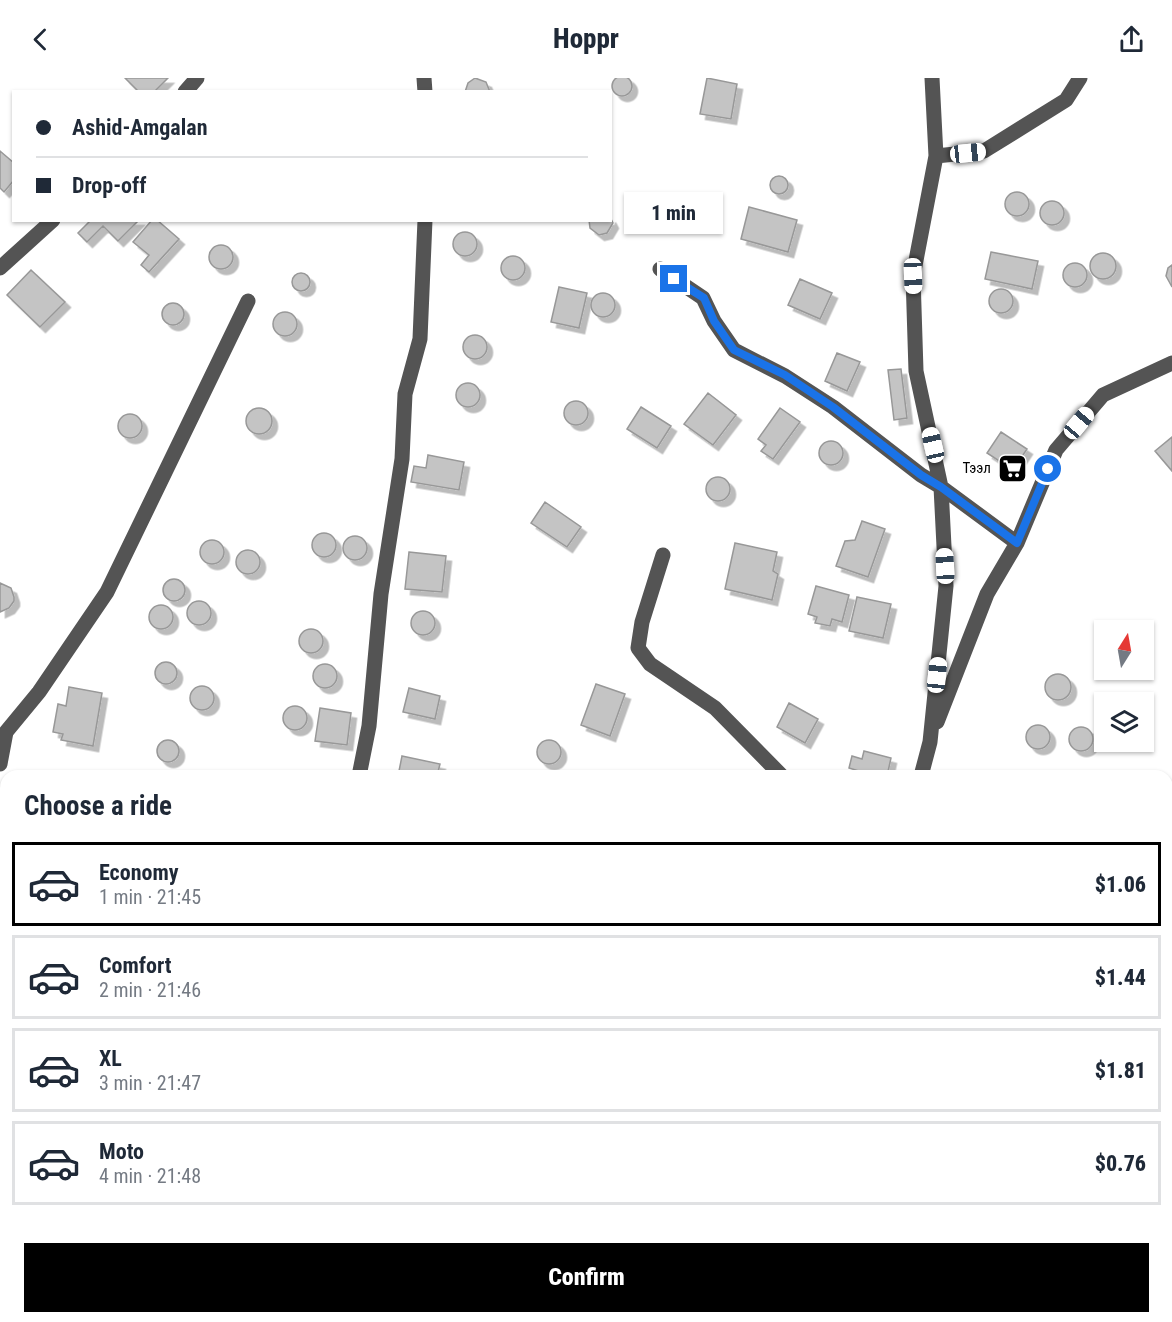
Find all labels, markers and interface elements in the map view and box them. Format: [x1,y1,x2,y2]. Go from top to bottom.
icon: back [24,23,57,56]
text: Hoppr [553,23,619,55]
icon: share [1115,23,1148,56]
text: Ashid-Amgalan [72,115,207,140]
car [949,142,987,164]
text: Drop-off [72,173,146,198]
callout: 1 min [624,192,724,234]
text: 1 min [651,201,696,225]
car [903,258,923,294]
route end [660,265,687,292]
car [1061,403,1097,443]
car [920,425,946,465]
supermarket icon: Тээл [996,452,1028,484]
route start [1034,455,1061,482]
place label: Тээл [962,459,991,477]
car [935,548,955,584]
north arrow [1094,620,1154,680]
map controls [1094,620,1154,752]
car [926,656,948,694]
button: layers [1094,692,1154,752]
text: Choose a ride [24,790,172,822]
icon: car [27,857,81,911]
text: Economy [99,860,179,885]
text: $1.06 [1095,872,1146,897]
text: 1 min · 21:45 [99,885,201,909]
icon: car [27,950,81,1004]
text: Comfort [99,953,172,978]
text: $1.44 [1095,965,1146,990]
text: 2 min · 21:46 [99,978,201,1002]
icon: car [27,1043,81,1097]
text: XL [99,1046,122,1071]
text: $1.81 [1095,1058,1146,1083]
text: 3 min · 21:47 [99,1071,201,1095]
icon: car [27,1136,81,1190]
text: Moto [99,1139,144,1164]
text: $0.76 [1095,1151,1146,1176]
text: 4 min · 21:48 [99,1164,201,1188]
button: Confirm [24,1243,1149,1312]

